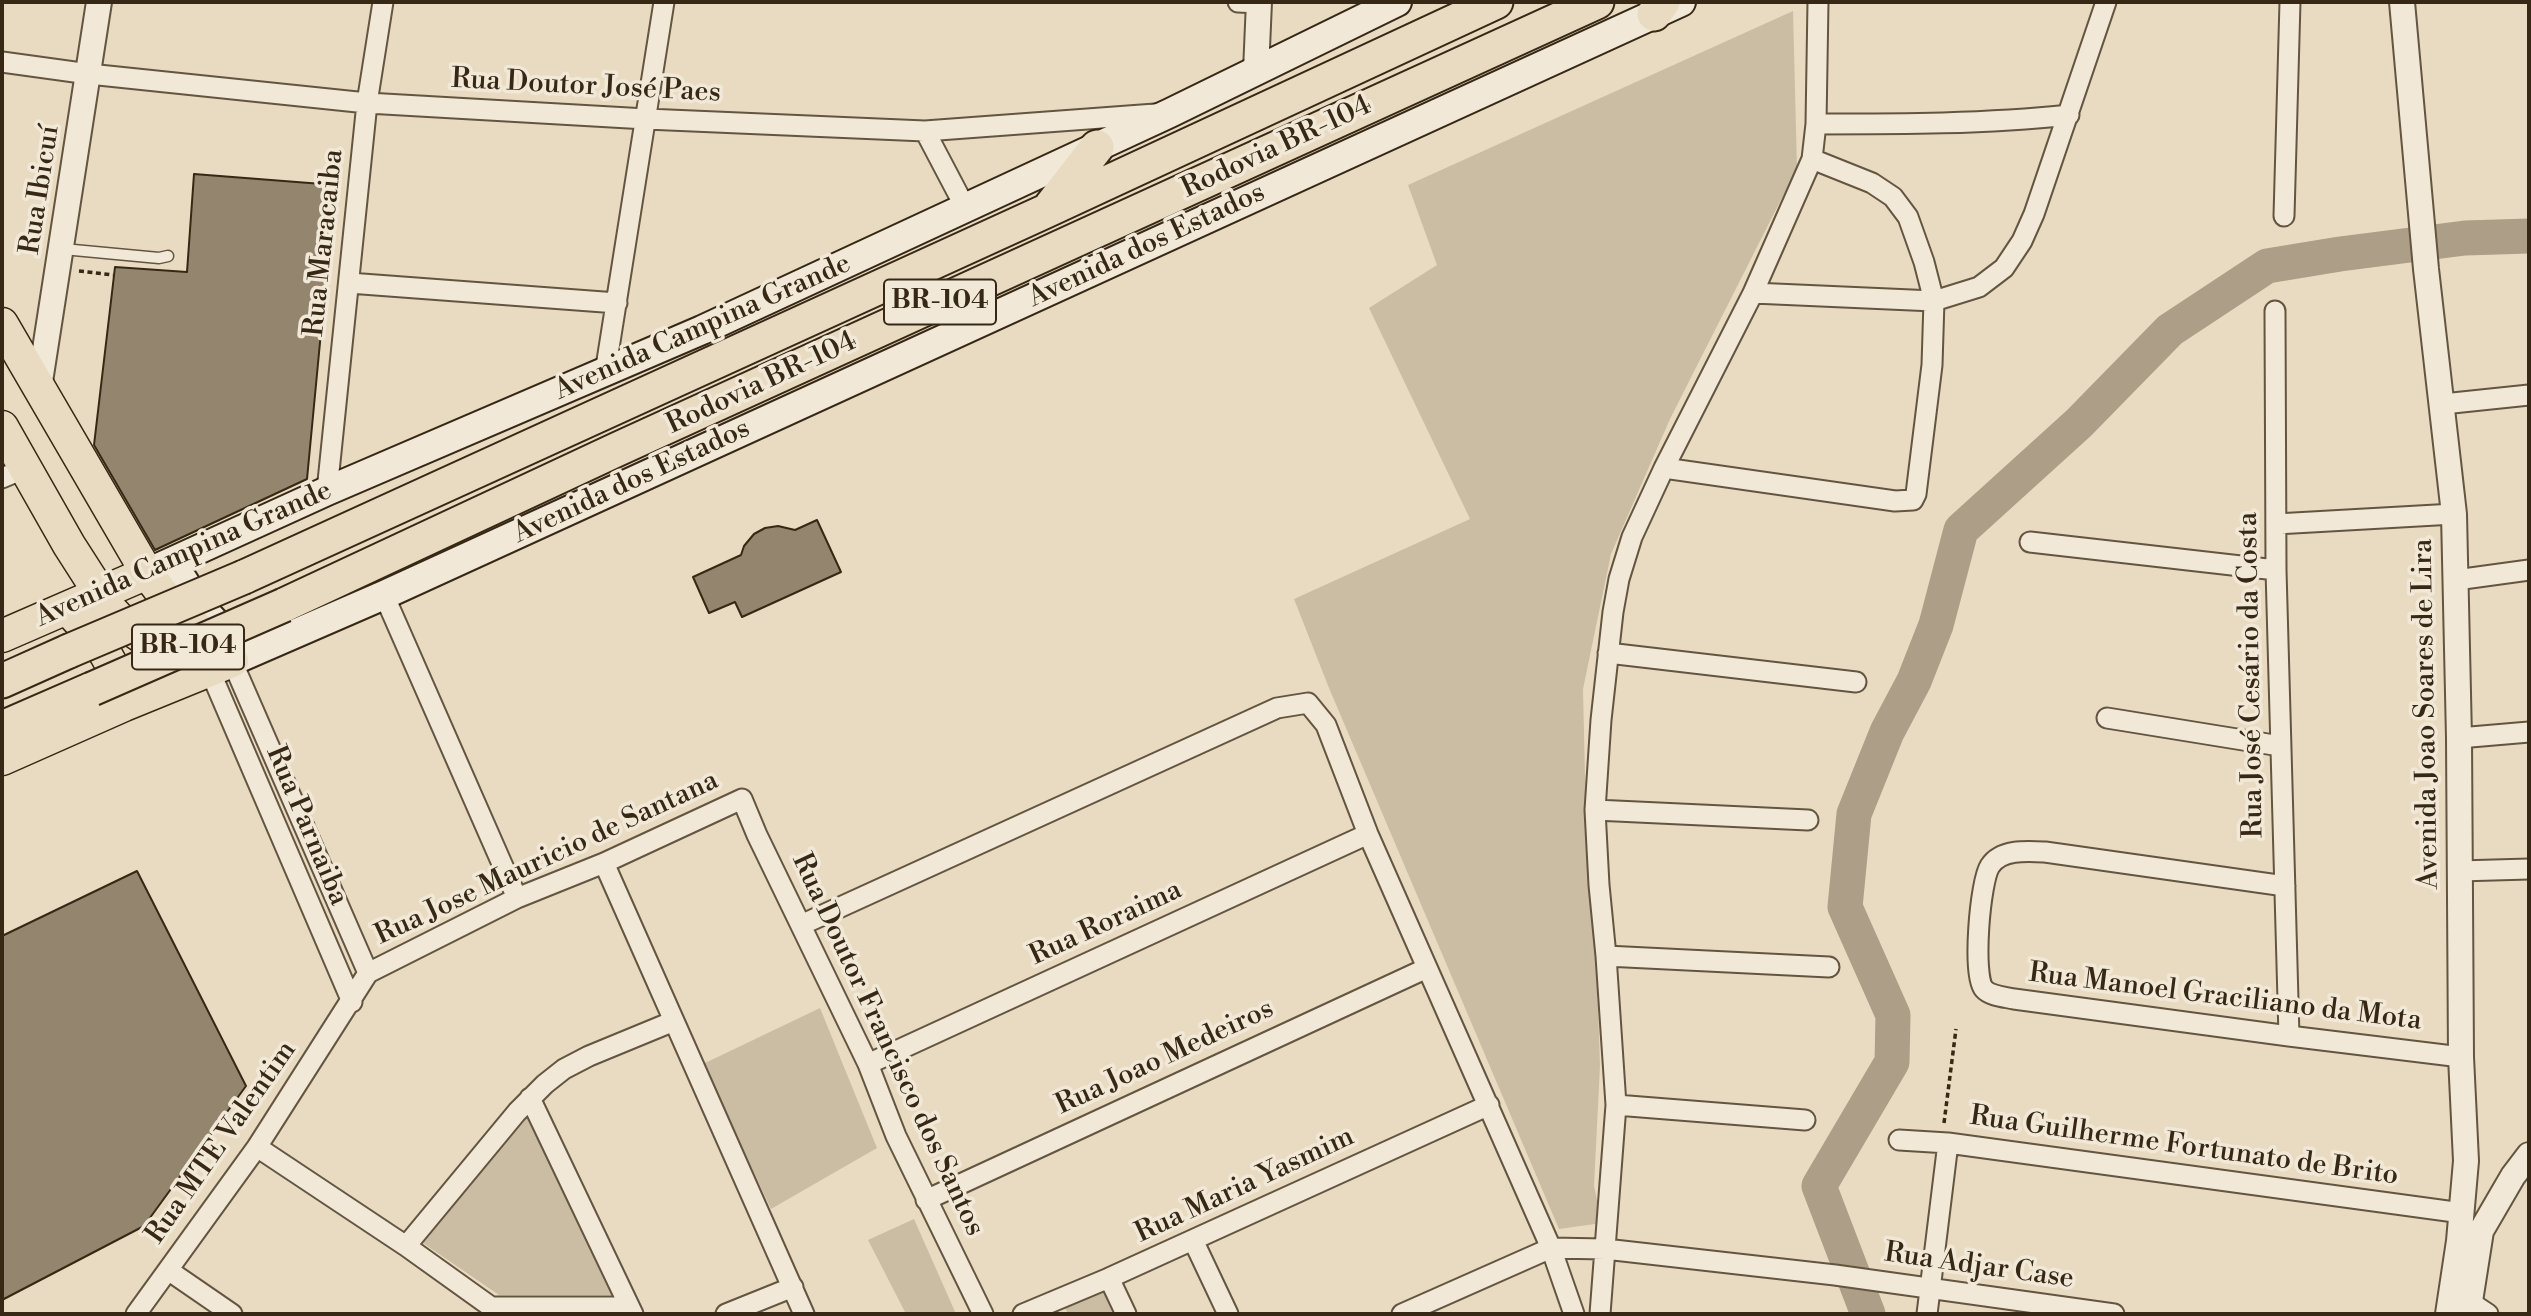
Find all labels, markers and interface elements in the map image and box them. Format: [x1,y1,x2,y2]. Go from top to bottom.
street label: Rua Doutor José Paes [450,63,722,111]
street label: Rodovia BR-104 [1177,89,1377,207]
street label: Rua Ibicuí [14,123,68,257]
street label: Rua Maracaiba [298,148,352,338]
street label: Avenida dos Estados [1023,176,1271,316]
street label: Avenida Campina Grande [550,247,856,409]
road number: BR-104 [884,280,996,324]
street label: Rodovia BR-104 [662,325,862,443]
street label: Avenida dos Estados [508,412,756,552]
street label: Avenida Campina Grande [31,474,337,636]
street label: Rua José Cesário da Costa [2232,512,2272,838]
street label: Avenida Joao Soares de Lira [2407,539,2447,889]
road number: BR-104 [132,624,244,670]
street label: Rua Parnaiba [257,741,355,911]
street label: Rua Jose Mauricio de Santana [370,765,724,953]
street label: Rua Doutor Francisco dos Santos [783,848,991,1242]
street label: Rua Roraima [1024,874,1188,974]
street label: Rua Manoel Graciliano da Mota [2027,957,2423,1039]
street label: Rua Joao Medeiros [1051,993,1279,1123]
street label: Rua MTE Valentim [140,1035,304,1251]
street label: Rua Guilherme Fortunato de Brito [1968,1100,2400,1194]
street label: Rua Maria Yasmim [1130,1121,1360,1251]
street label: Rua Adjar Case [1882,1237,2076,1297]

